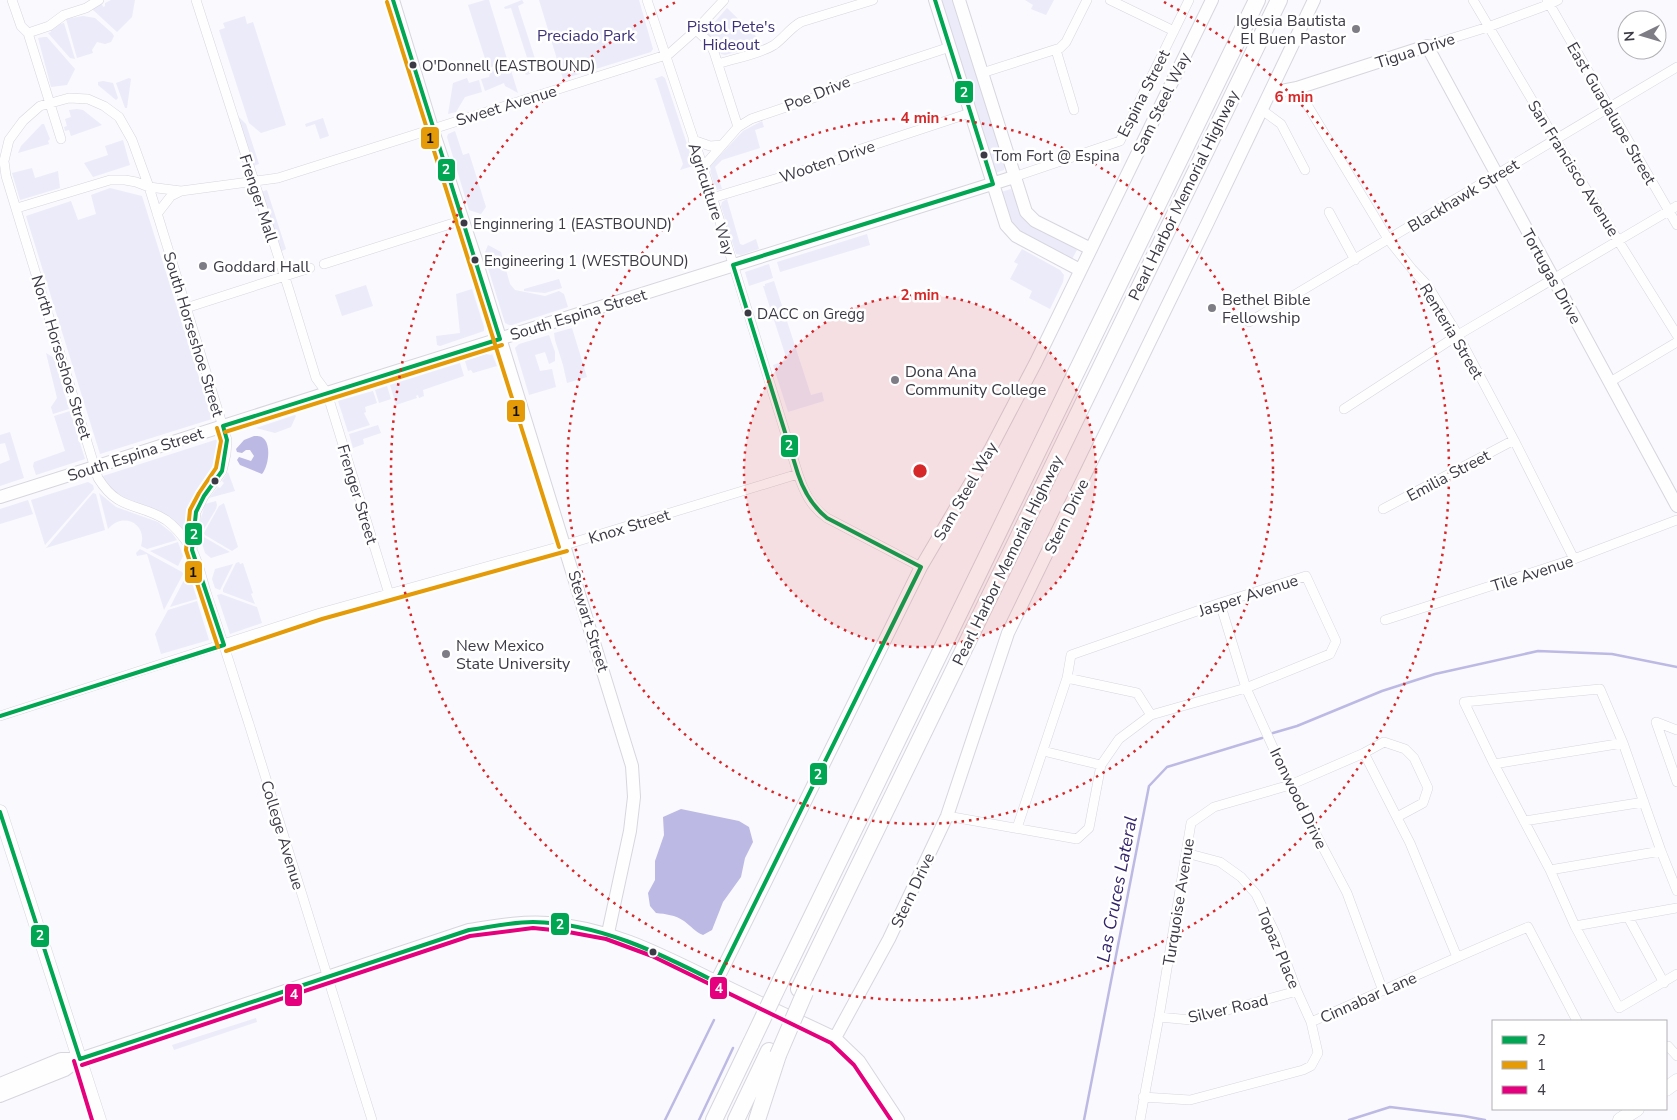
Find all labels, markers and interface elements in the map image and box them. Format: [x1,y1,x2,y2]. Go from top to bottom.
place label: Iglesia Bautista El Buen Pastor [1236,10,1346,50]
north arrow [1617,10,1667,60]
park label: Pistol Pete's Hideout [687,16,775,56]
marker: Iglesia Bautista El Buen Pastor [1350,23,1362,35]
park label: Preciado Park [537,25,636,47]
street label: Tigua Drive [1373,28,1458,74]
text: N [1620,30,1639,42]
street label: East Guadalupe Street [1561,38,1661,189]
street label: Espina Street [1112,46,1175,141]
street label: Sam Steel Way [1128,48,1196,158]
place label: O'Donnell (EASTBOUND) [422,56,596,76]
marker: O'Donnell (EASTBOUND) [408,60,418,70]
street label: Poe Drive [781,71,854,117]
street label: Sweet Avenue [453,80,559,132]
line badge: 2 [954,80,974,104]
text: 2 [960,83,968,102]
street label: Pearl Harbor Memorial Highway [1123,86,1245,304]
text: 6 min [1275,87,1313,107]
street label: San Francisco Avenue [1522,96,1624,241]
text: 4 min [901,108,939,128]
line badge: 1 [420,126,440,150]
text: 1 [426,129,434,148]
street label: Wooten Drive [777,135,878,189]
street label: Agriculture Way [682,140,740,259]
place label: Tom Fort @ Espina [993,146,1120,166]
marker: Tom Fort @ Espina [979,150,989,160]
street label: Frenger Mall [233,152,283,245]
street label: Blackhawk Street [1404,154,1524,238]
line badge: 2 [437,158,456,182]
text: 2 [442,160,450,179]
place label: Enginnering 1 (EASTBOUND) [473,214,672,234]
marker: Enginnering 1 (EASTBOUND) [459,218,469,228]
street label: Tortugas Drive [1516,225,1586,328]
street label: South Horseshoe Street [157,249,229,420]
place label: Engineering 1 (WESTBOUND) [484,251,689,271]
marker: Engineering 1 (WESTBOUND) [470,255,480,265]
place label: Goddard Hall [213,256,310,278]
marker: Goddard Hall [197,260,209,272]
street label: North Horseshoe Street [26,273,97,442]
street label: Renteria Street [1414,280,1489,384]
street label: South Espina Street [507,284,650,346]
text: 2 min [901,285,939,305]
place label: Bethel Bible Fellowship [1222,289,1310,329]
marker: Bethel Bible Fellowship [1206,302,1218,314]
place label: DACC on Gregg [757,304,865,324]
marker: DACC on Gregg [743,308,753,318]
place label: Dona Ana Community College [905,361,1046,401]
marker: Dona Ana Community College [889,374,901,386]
line badge: 1 [506,399,526,423]
text: 1 [512,402,520,421]
street label: South Espina Street [64,422,207,487]
line badge: 2 [780,434,799,458]
text: 2 [785,436,793,455]
street label: Sam Steel Way [929,437,1003,545]
street label: Frenger Street [331,442,383,547]
street label: Emilia Street [1403,445,1494,507]
street label: Pearl Harbor Memorial Highway [947,451,1069,669]
centre of rings [911,462,929,480]
street label: Stern Drive [1039,475,1094,558]
unlabelled marker [210,476,220,486]
street label: Knox Street [586,504,673,550]
line badge: 2 [184,522,203,546]
text: 2 [190,525,198,544]
street label: Tile Avenue [1488,550,1576,598]
line badge: 1 [184,560,203,584]
text: 1 [189,563,197,582]
street label: Stewart Street [562,568,614,675]
street label: Jasper Avenue [1195,569,1301,623]
place label: New Mexico State University [456,635,571,675]
marker: New Mexico State University [440,648,452,660]
street label: Ironwood Drive [1264,744,1332,853]
line badge: 2 [809,762,828,786]
text: 2 [814,765,822,784]
street label: College Avenue [255,778,309,893]
water label: Las Cruces Lateral [1091,814,1143,964]
street label: Turquoise Avenue [1158,837,1200,967]
street label: Stern Drive [886,849,940,932]
street label: Topaz Place [1251,905,1305,992]
line badge: 2 [550,912,570,936]
text: 2 [556,915,564,934]
line badge: 2 [30,924,50,948]
text: 2 [36,926,44,945]
unlabelled marker [648,947,658,957]
street label: Cinnabar Lane [1317,967,1420,1029]
line badge: 4 [709,976,728,1000]
text: 4 [715,979,724,998]
line badge: 4 [284,983,303,1007]
text: 4 [290,985,299,1004]
street label: Silver Road [1186,989,1271,1029]
legend [1492,1020,1667,1110]
text: 2 [1537,1030,1546,1050]
text: 1 [1537,1055,1546,1075]
text: 4 [1537,1080,1546,1100]

